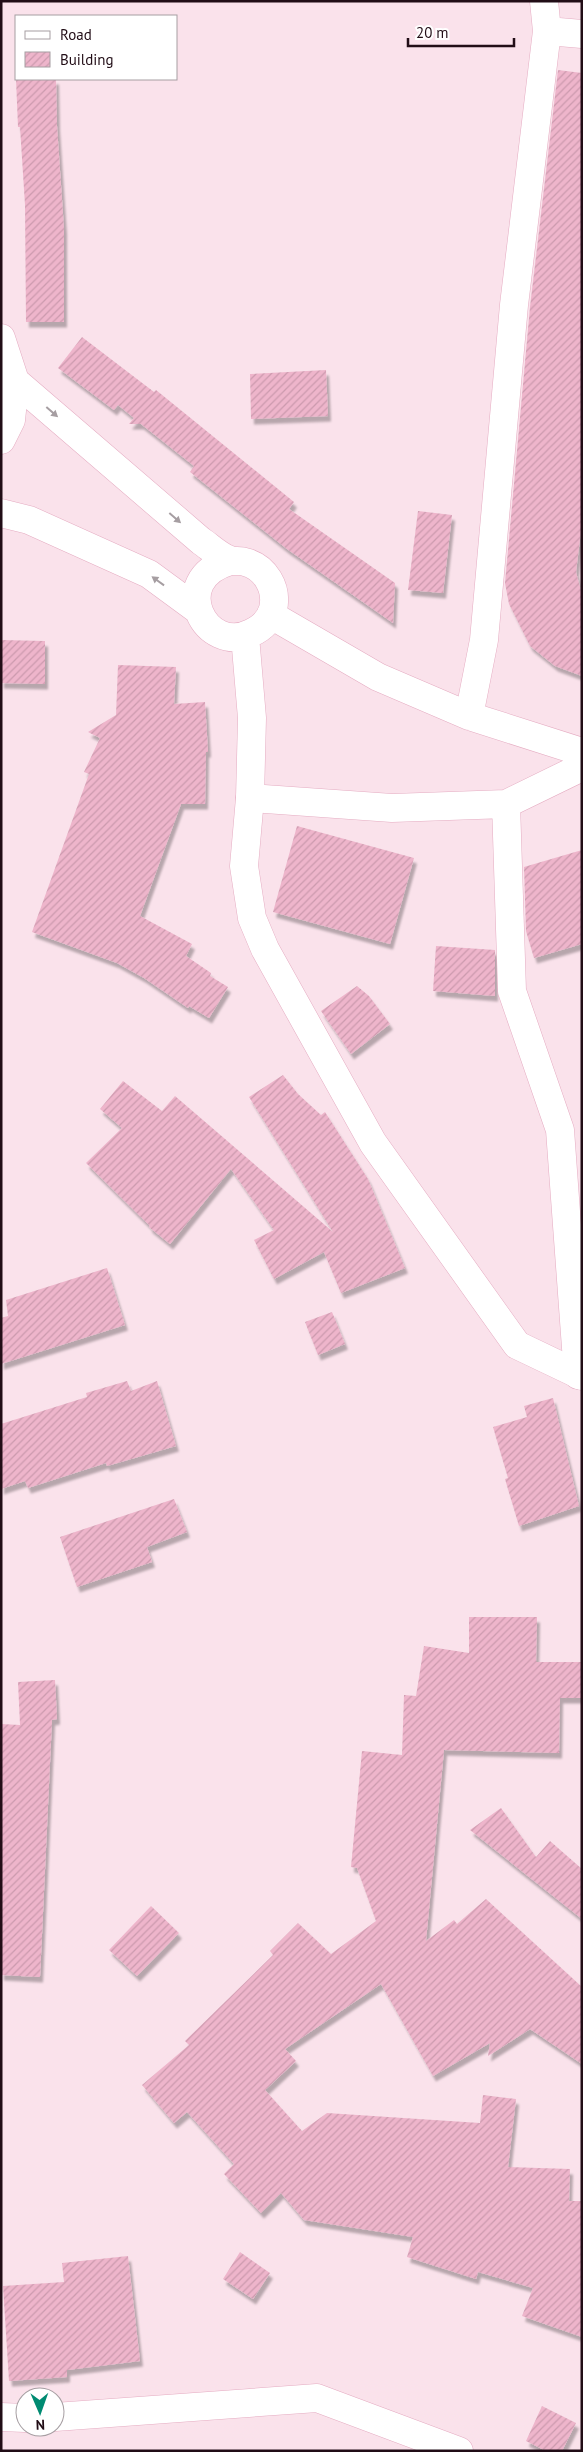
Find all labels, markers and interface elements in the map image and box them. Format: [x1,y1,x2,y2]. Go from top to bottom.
legend [15,15,178,80]
scale bar [408,15,514,47]
text: 20 m [416,23,449,42]
text: Road [60,25,92,44]
text: Building [60,50,114,69]
one-way arrow [46,407,59,418]
one-way arrow [169,513,182,524]
one-way arrow [151,576,165,586]
north arrow [15,2387,65,2437]
text: N [36,2416,45,2434]

